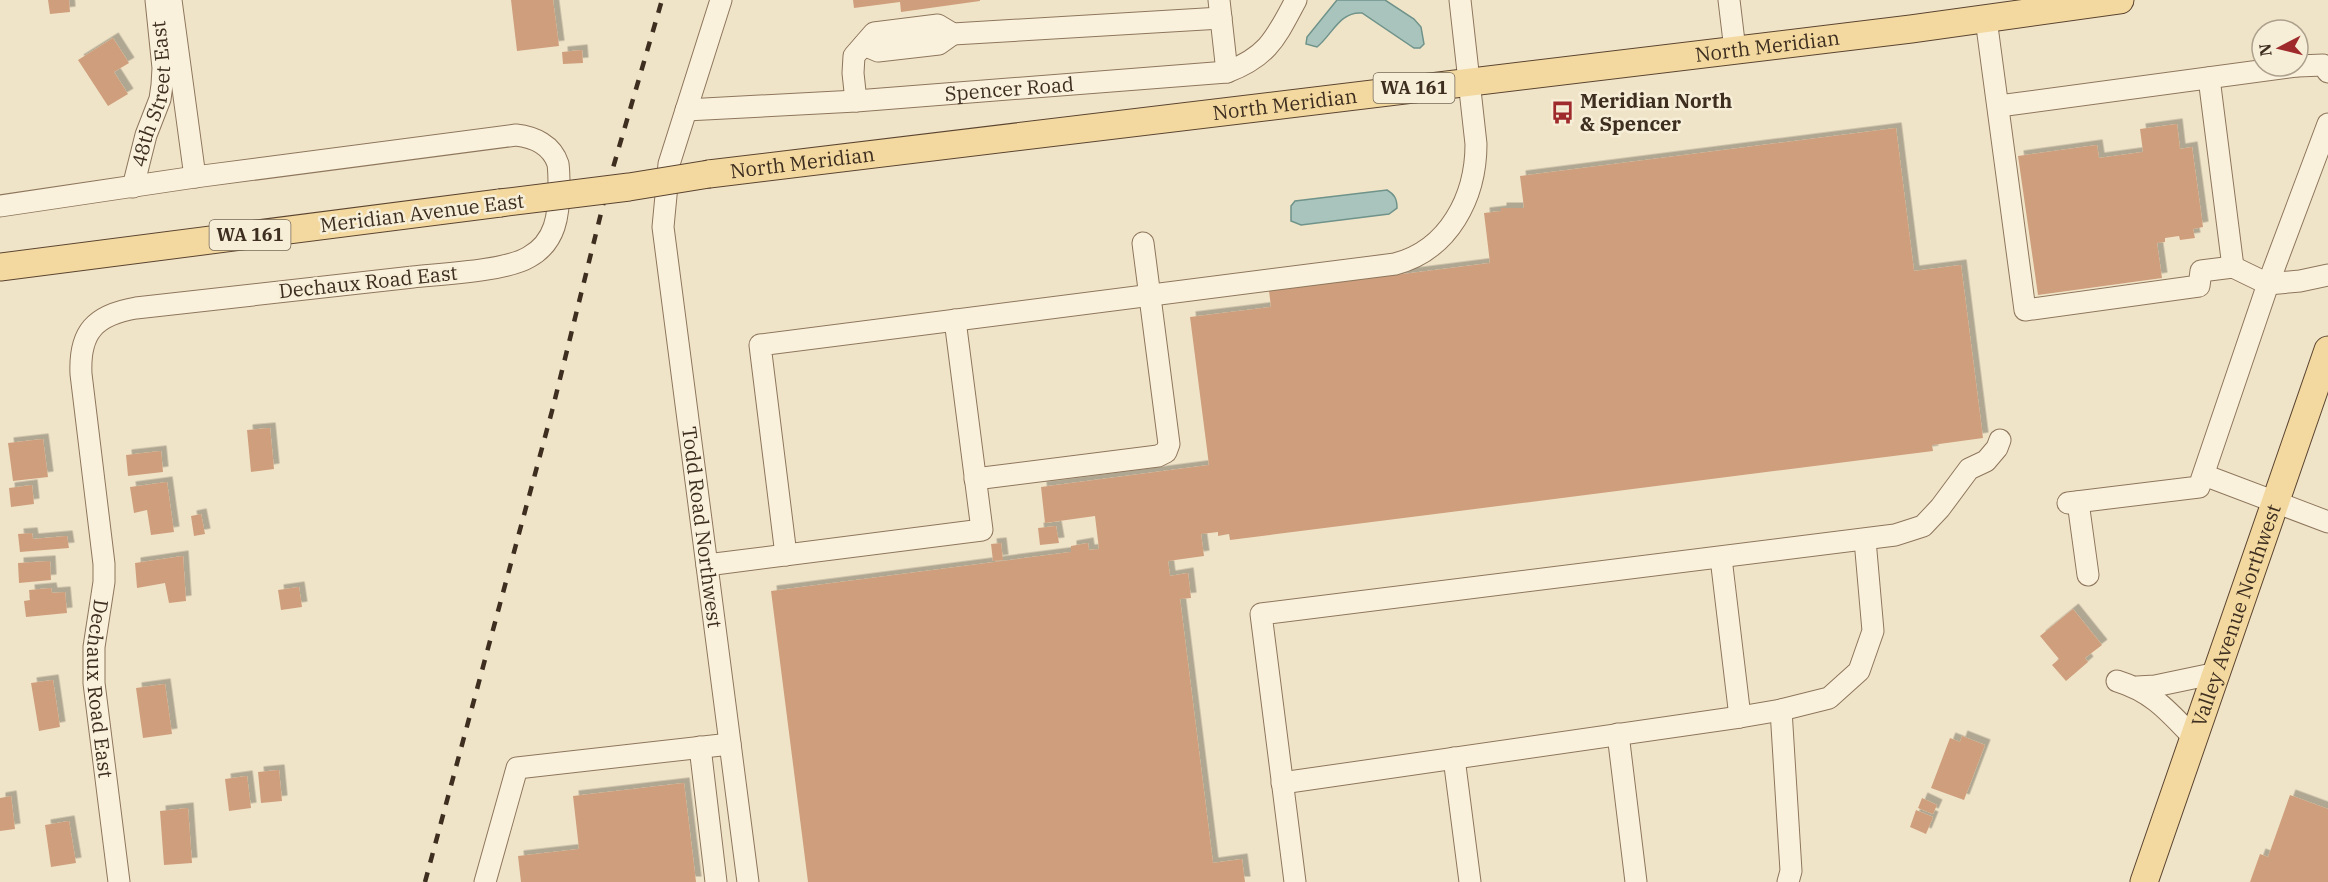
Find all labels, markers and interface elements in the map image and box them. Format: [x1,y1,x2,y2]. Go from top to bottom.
north arrow [2250,18,2310,78]
street label: 48th Street East [125,20,176,170]
street label: North Meridian [1693,24,1841,68]
text: N [2254,42,2276,57]
street label: Spencer Road [944,70,1075,107]
road number: WA 161 [1374,73,1454,103]
street label: North Meridian [1211,82,1359,126]
place label: Meridian North & Spencer [1580,87,1732,137]
bus stop icon: Meridian North & Spencer [1549,100,1575,126]
street label: North Meridian [728,140,876,184]
street label: Meridian Avenue East [318,187,526,238]
road number: WA 161 [210,220,290,250]
street label: Dechaux Road East [277,259,459,304]
street label: Todd Road Northwest [676,425,729,629]
street label: Valley Avenue Northwest [2185,500,2287,730]
street label: Dechaux Road East [81,598,120,779]

